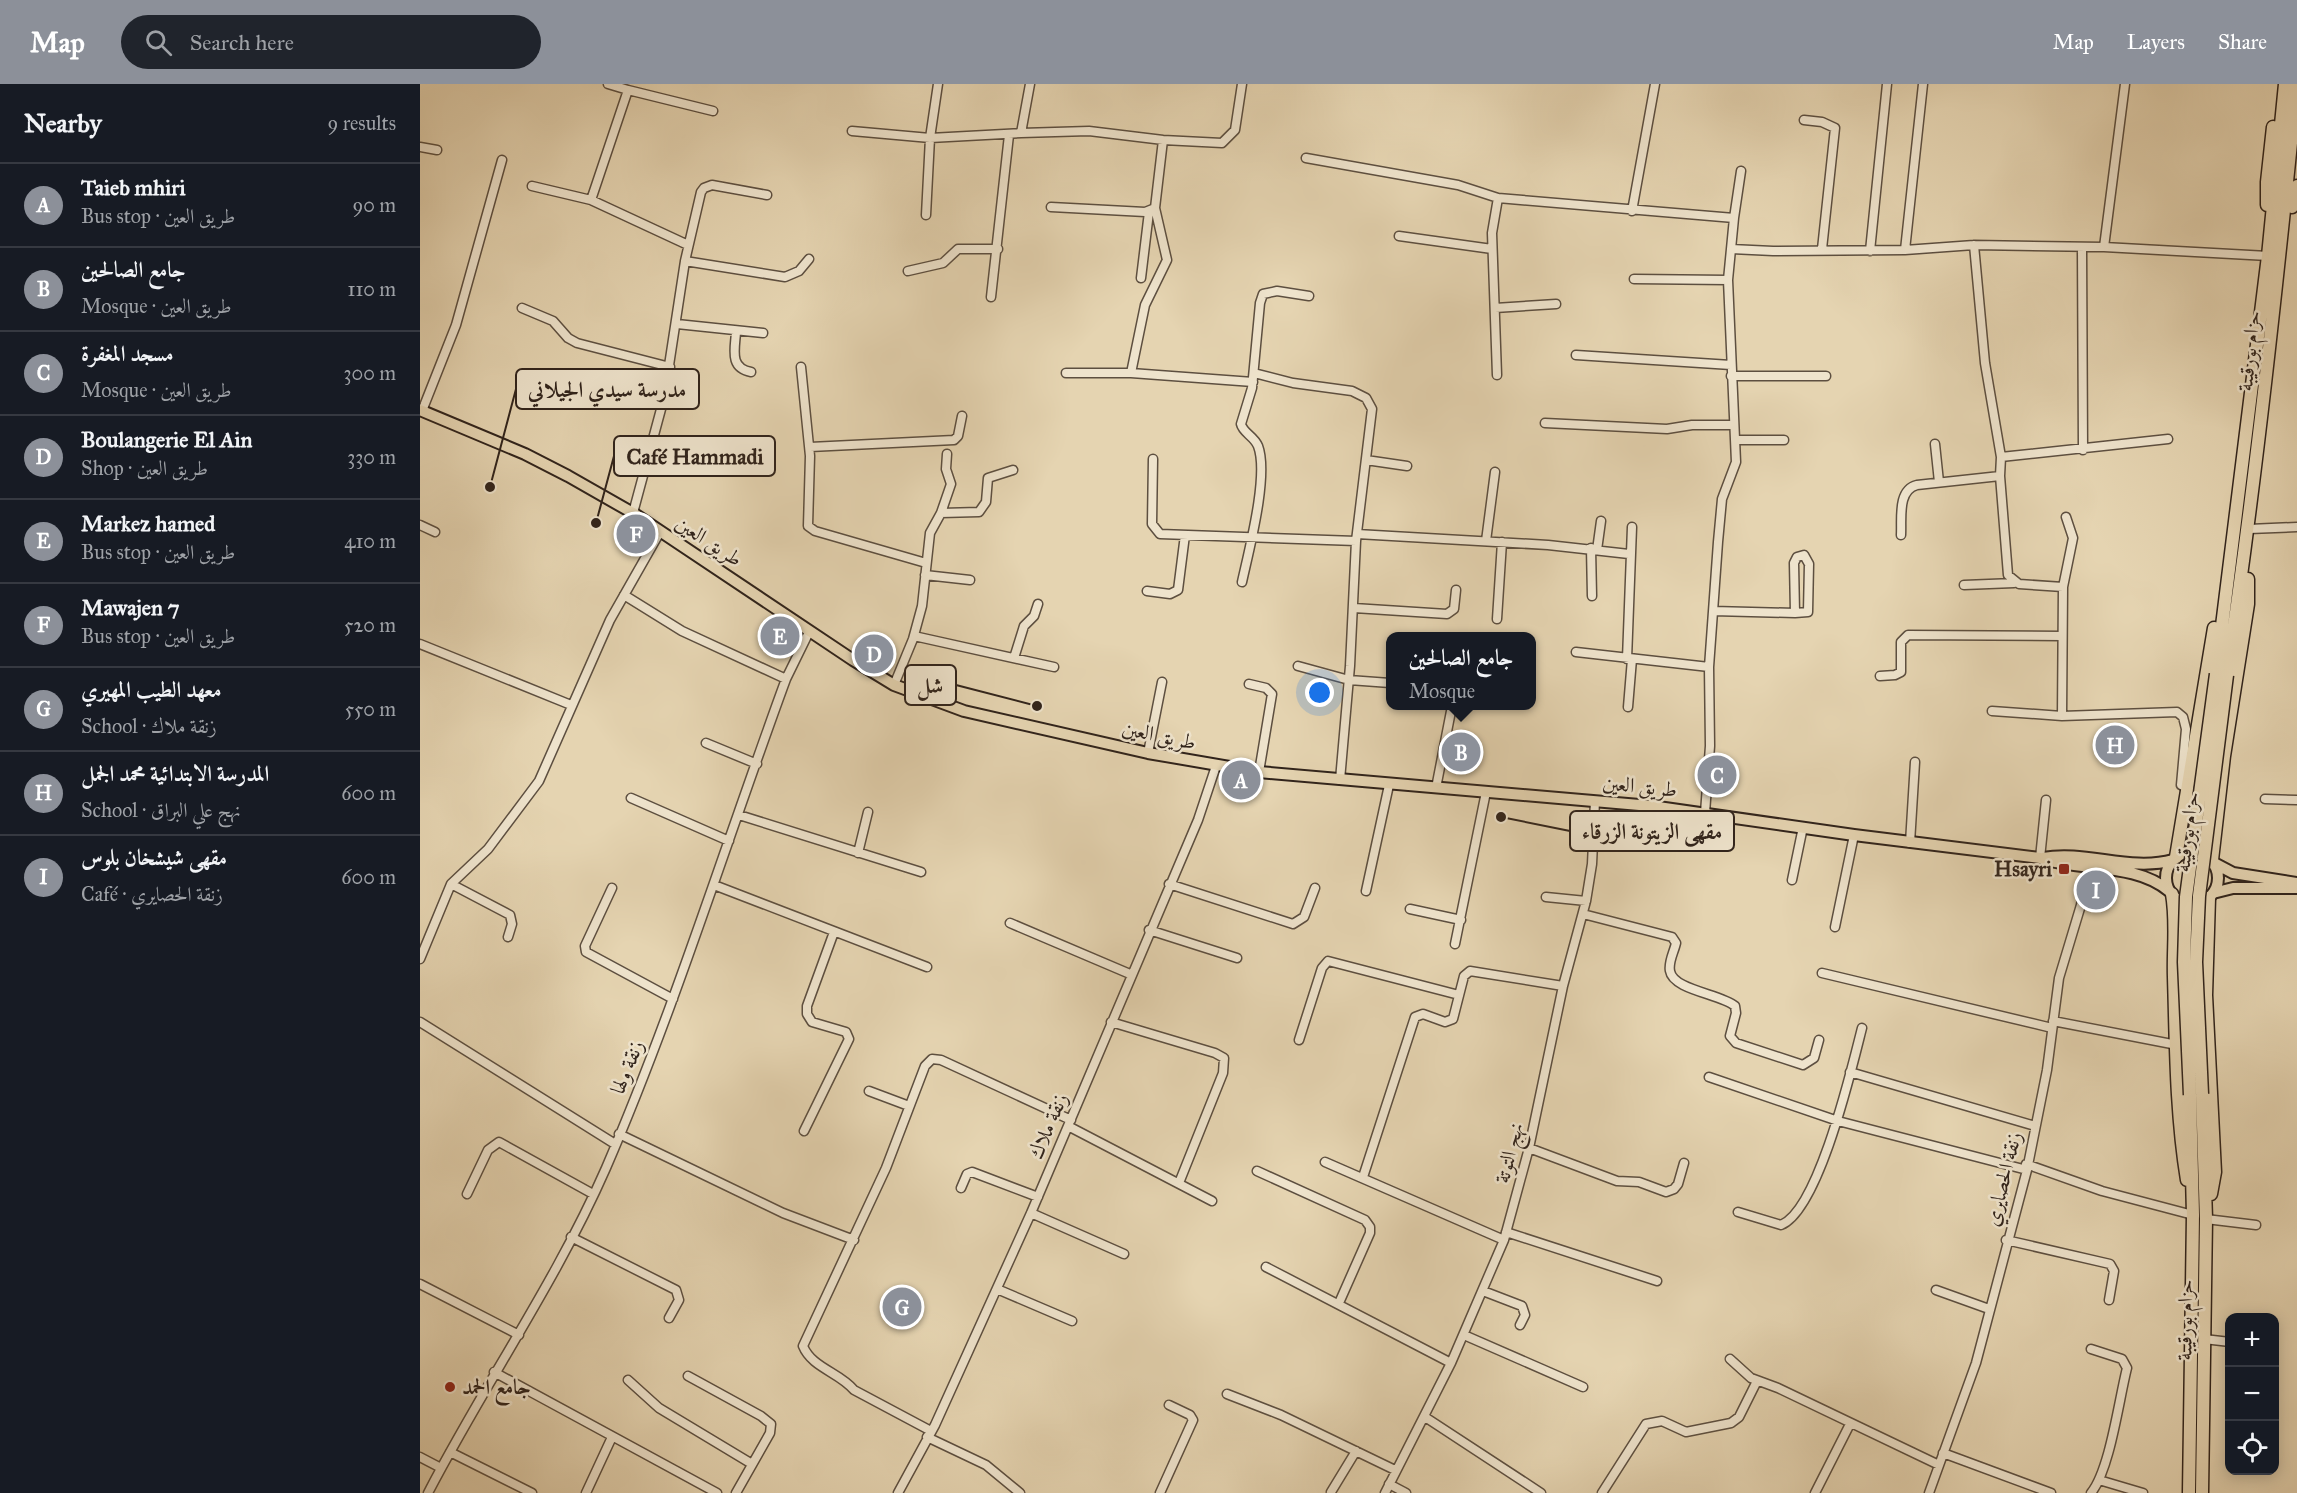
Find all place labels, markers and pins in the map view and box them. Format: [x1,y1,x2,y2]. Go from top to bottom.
callout: مدرسة سيدي الجيلاني [516,369,699,409]
callout: Café Hammadi [614,436,775,476]
pin: F [616,512,656,556]
pin: E [760,614,800,658]
pin: D [854,632,894,676]
callout: شل [905,665,956,705]
pin: H [2096,722,2134,768]
pin: B [1442,730,1480,774]
pin: C [1698,752,1736,798]
pin: A [1222,758,1260,802]
callout: مقهى الزيتونة الزرقاء [1570,811,1734,851]
place label: Hsayri [1994,856,2052,882]
marker: Hsayri [2057,862,2071,876]
pin: I [2076,868,2116,912]
pin: G [882,1284,922,1330]
place label: جامع الحمد [462,1374,531,1406]
marker: جامع الحمد [443,1380,457,1394]

